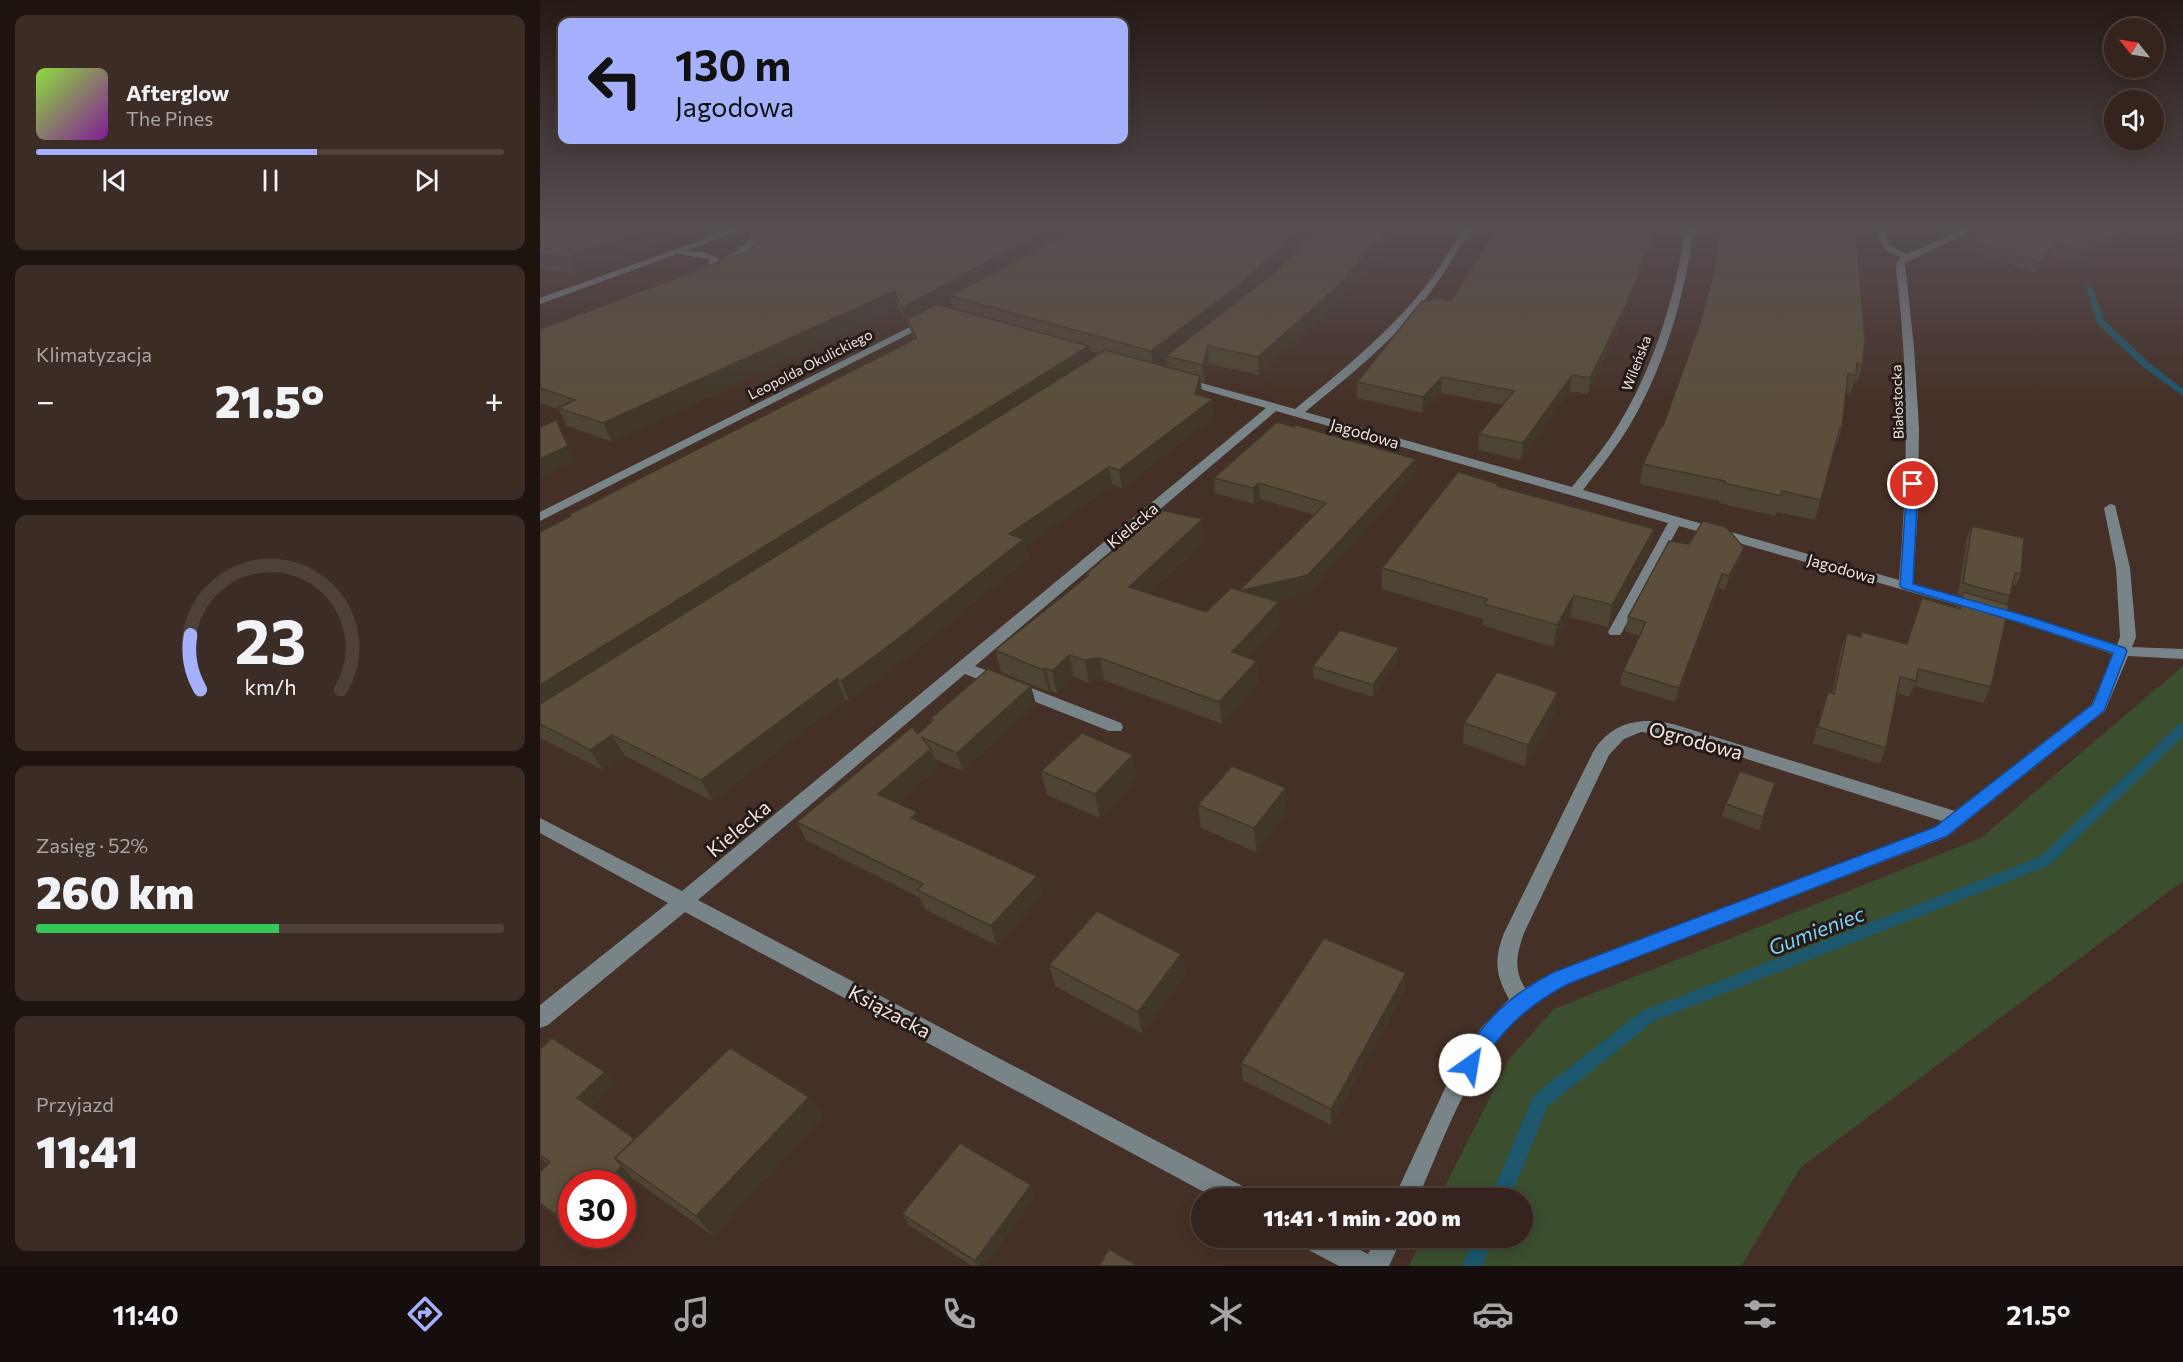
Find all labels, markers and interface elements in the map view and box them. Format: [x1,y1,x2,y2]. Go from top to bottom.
north arrow [2104,18,2164,78]
map controls [2104,18,2164,150]
text: 130 m [675,38,791,90]
icon: left [576,42,654,120]
text: Afterglow [126,79,229,106]
text: Jagodowa [675,90,794,123]
button: sound [2104,90,2164,150]
text: The Pines [126,106,213,130]
icon: previous [98,164,131,197]
icon: pause [254,164,287,197]
icon: next [410,164,443,197]
street label: Leopolda Okulickiego [745,325,875,403]
street label: Wileńska [1618,333,1654,393]
text: Klimatyzacja [36,342,152,366]
street label: Białostocka [1887,364,1907,440]
text: 21.5° [215,372,325,427]
text: − [36,379,55,420]
text: + [485,379,504,420]
street label: Jagodowa [1328,414,1402,452]
pin [1887,458,1938,509]
icon: arrive [1896,467,1929,500]
street label: Kielecka [1103,498,1161,552]
street label: Jagodowa [1805,549,1879,587]
text: 23 [234,601,306,677]
text: km/h [244,673,296,699]
street label: Ogrodowa [1646,716,1746,764]
street label: Kielecka [701,794,775,862]
text: Zasięg · 52% [36,833,148,857]
text: 260 km [36,863,194,918]
water label: Gumieniec [1764,900,1868,960]
street label: Książacka [845,979,935,1043]
position arrow [1438,1033,1502,1097]
text: Przyjazd [36,1092,114,1116]
text: 11:41 [36,1122,138,1177]
speed limit sign: 30 [558,1170,636,1248]
text: 11:41 · 1 min · 200 m [1263,1204,1461,1231]
icon: directions [404,1293,446,1335]
icon: music [671,1293,713,1335]
icon: phone [938,1293,980,1335]
icon: climate [1205,1293,1247,1335]
icon: car [1472,1293,1514,1335]
icon: filters [1739,1293,1781,1335]
text: 11:40 [113,1298,179,1331]
text: 21.5° [2006,1298,2070,1331]

